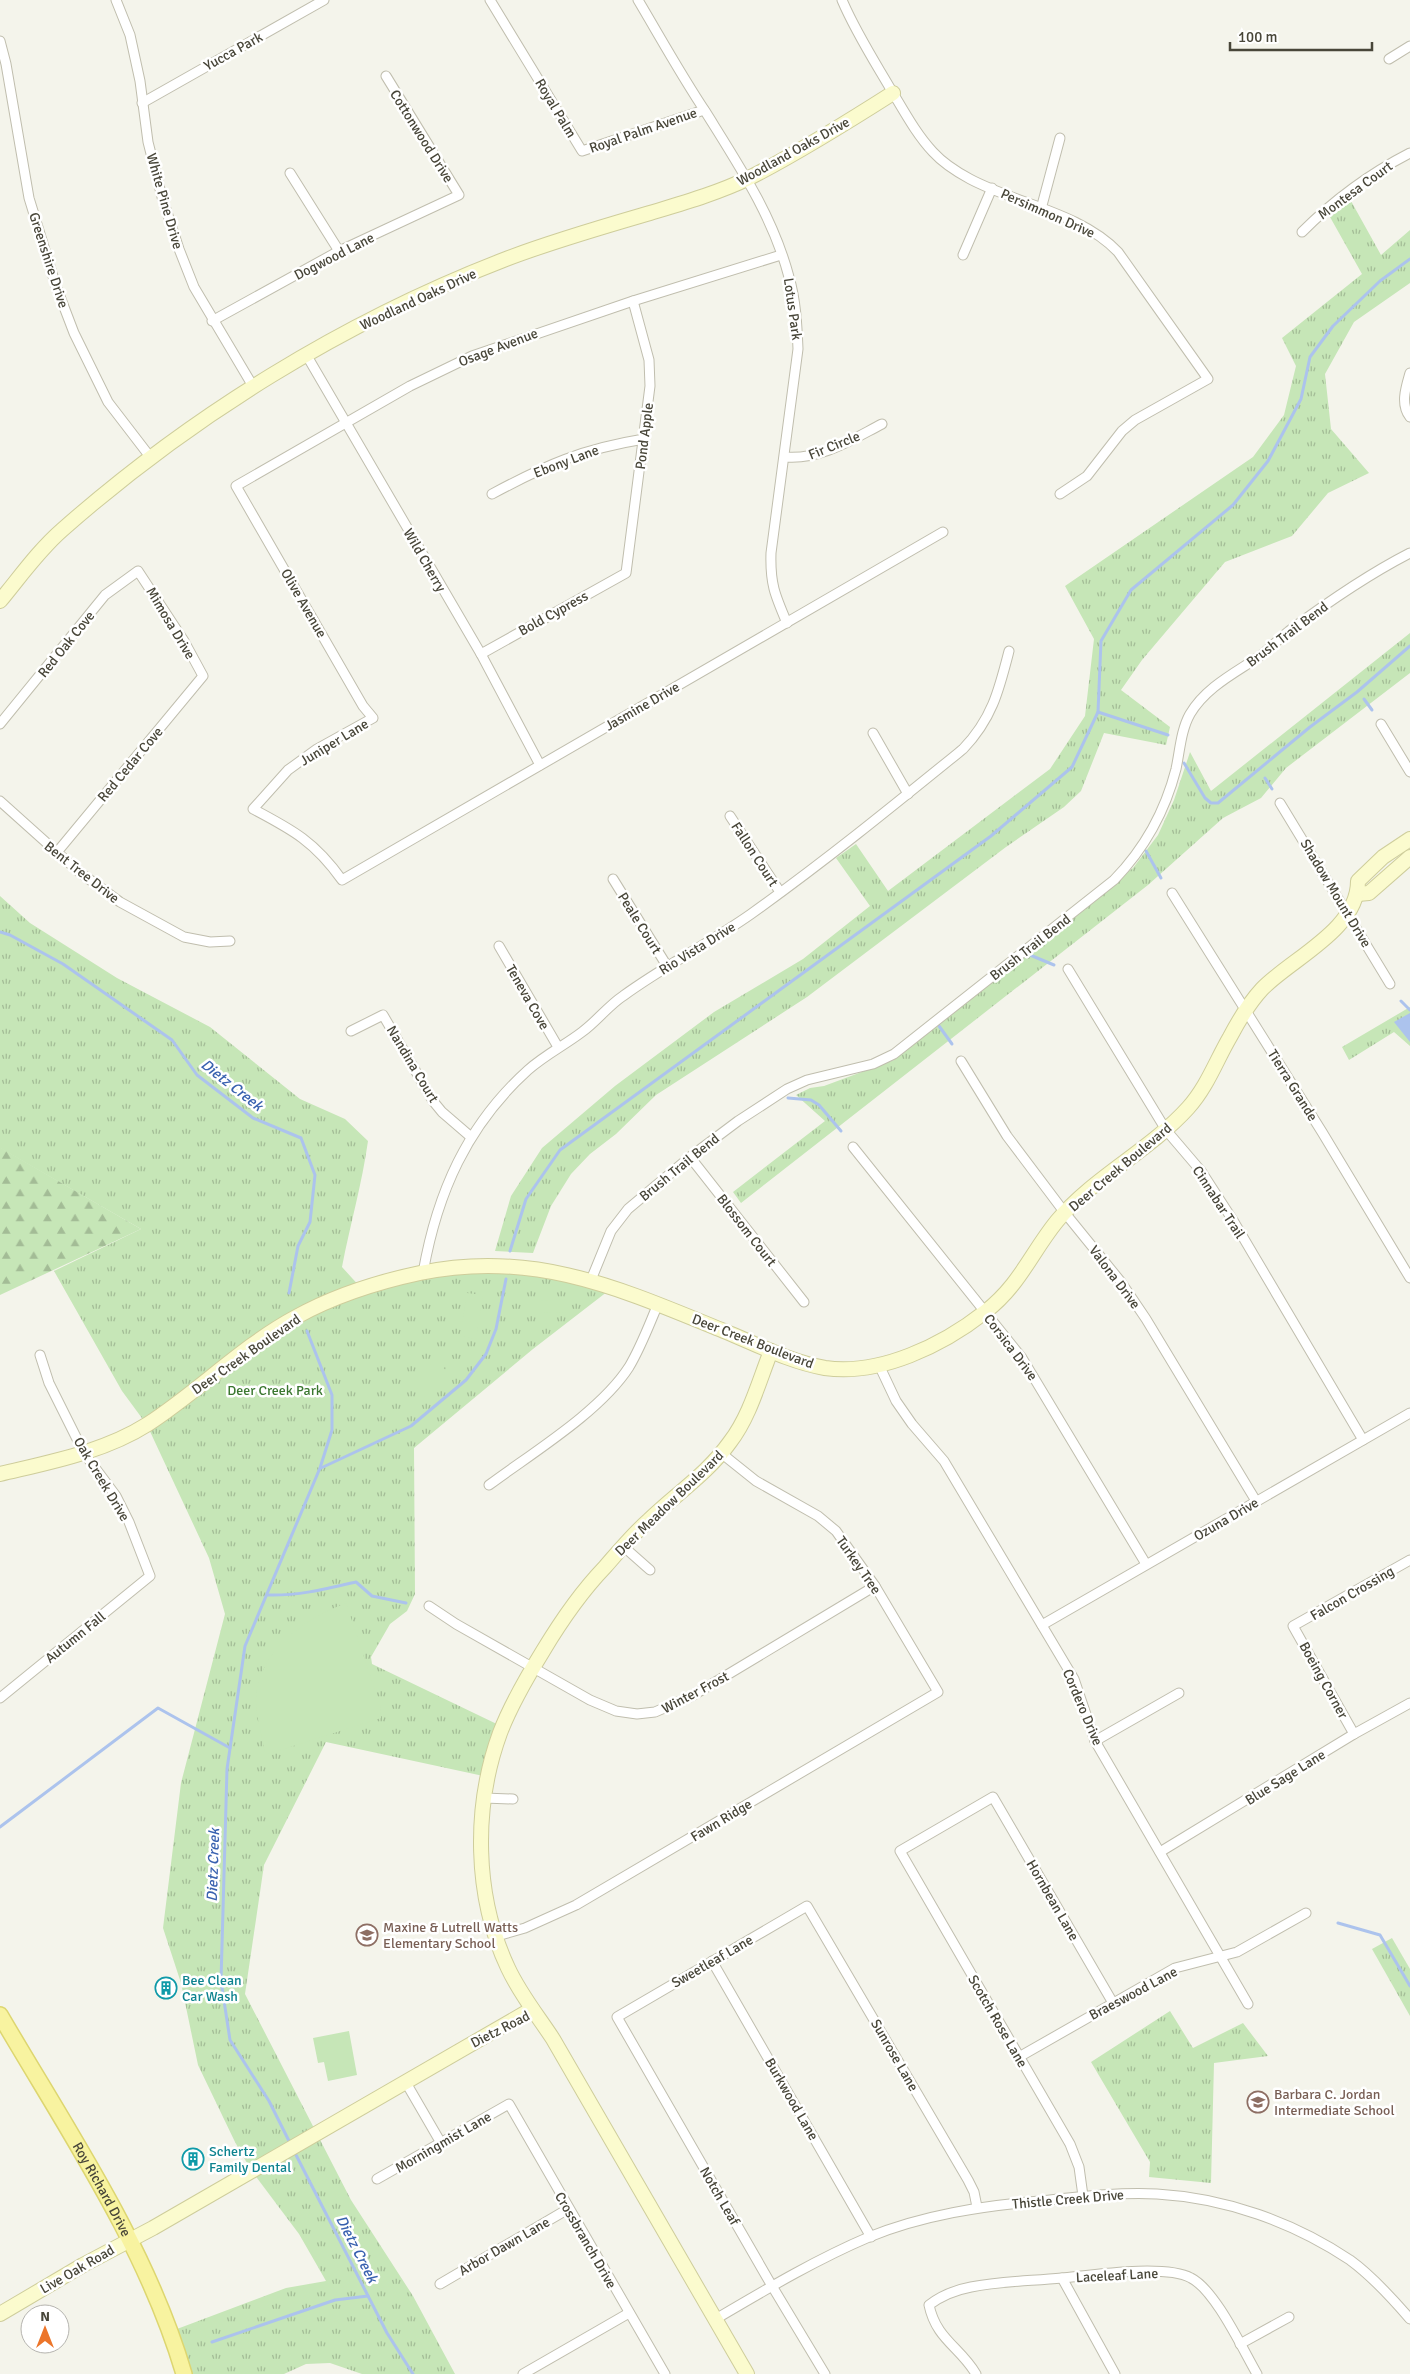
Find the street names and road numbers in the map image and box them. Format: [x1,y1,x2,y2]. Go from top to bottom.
street label: Yucca Park [201,28,265,74]
street label: Royal Palm [531,76,580,141]
street label: Cottonwood Drive [386,87,457,186]
street label: Royal Palm Avenue [587,104,699,157]
street label: Woodland Oaks Drive [734,113,853,190]
street label: White Pine Drive [143,151,186,251]
street label: Montesa Court [1315,158,1396,223]
street label: Persimmon Drive [998,185,1098,242]
street label: Greenshire Drive [25,210,72,310]
street label: Dogwood Lane [291,229,377,284]
street label: Woodland Oaks Drive [357,265,479,334]
street label: Lotus Park [780,277,805,341]
street label: Osage Avenue [456,325,540,370]
street label: Pond Apple [632,402,657,471]
street label: Fir Circle [806,427,862,463]
street label: Ebony Lane [531,441,601,482]
street label: Wild Cherry [400,525,450,595]
street label: Olive Avenue [277,566,330,641]
street label: Mimosa Drive [142,584,199,662]
street label: Bold Cypress [516,587,591,639]
street label: Brush Trail Bend [1243,598,1331,671]
street label: Red Oak Cove [34,608,98,681]
street label: Jasmine Drive [602,678,682,735]
street label: Juniper Lane [297,715,372,770]
street label: Red Cedar Cove [94,723,167,805]
street label: Fallon Court [727,819,782,890]
street label: Shadow Mount Drive [1297,836,1375,951]
street label: Bent Tree Drive [41,838,123,907]
street label: Peale Court [614,889,665,957]
street label: Brush Trail Bend [987,911,1074,984]
street label: Rio Vista Drive [656,918,739,979]
street label: Teneva Cove [502,962,553,1033]
street label: Nandina Court [383,1023,442,1106]
street label: Tierra Grande [1264,1046,1321,1124]
street label: Deer Creek Boulevard [1065,1119,1175,1215]
street label: Brush Trail Bend [636,1130,723,1205]
street label: Cinnabar Trail [1189,1163,1248,1242]
street label: Blossom Court [713,1191,780,1270]
street label: Valona Drive [1085,1242,1144,1312]
street label: Deer Creek Boulevard [189,1310,304,1398]
street label: Deer Creek Boulevard [690,1310,816,1373]
street label: Corsica Drive [980,1311,1041,1384]
street label: Oak Creek Drive [70,1434,133,1524]
street label: Deer Meadow Boulevard [611,1447,727,1560]
street label: Ozuna Drive [1191,1494,1262,1545]
street label: Turkey Tree [832,1533,885,1598]
street label: Falcon Crossing [1307,1563,1397,1624]
street label: Autumn Fall [42,1608,109,1667]
street label: Boeing Corner [1295,1639,1352,1722]
street label: Cordero Drive [1059,1666,1106,1748]
street label: Winter Frost [659,1668,732,1717]
street label: Blue Sage Lane [1242,1746,1329,1809]
street label: Fawn Ridge [687,1795,755,1845]
street label: Hornbean Lane [1023,1857,1083,1944]
street label: Sweetleaf Lane [669,1931,756,1992]
street label: Braeswood Lane [1086,1963,1180,2024]
street label: Scotch Rose Lane [964,1972,1031,2071]
street label: Dietz Road [468,2007,533,2052]
street label: Sunrose Lane [867,2016,922,2094]
street label: Burkwood Lane [761,2055,822,2143]
street label: Morningmist Lane [392,2108,494,2177]
street label: Roy Richard Drive [69,2139,135,2240]
street label: Notch Leaf [696,2164,744,2230]
street label: Thistle Creek Drive [1011,2186,1125,2213]
street label: Crossbranch Drive [551,2189,620,2292]
street label: Arbor Dawn Lane [456,2214,553,2279]
street label: Live Oak Road [37,2241,118,2298]
street label: Laceleaf Lane [1075,2265,1159,2286]

